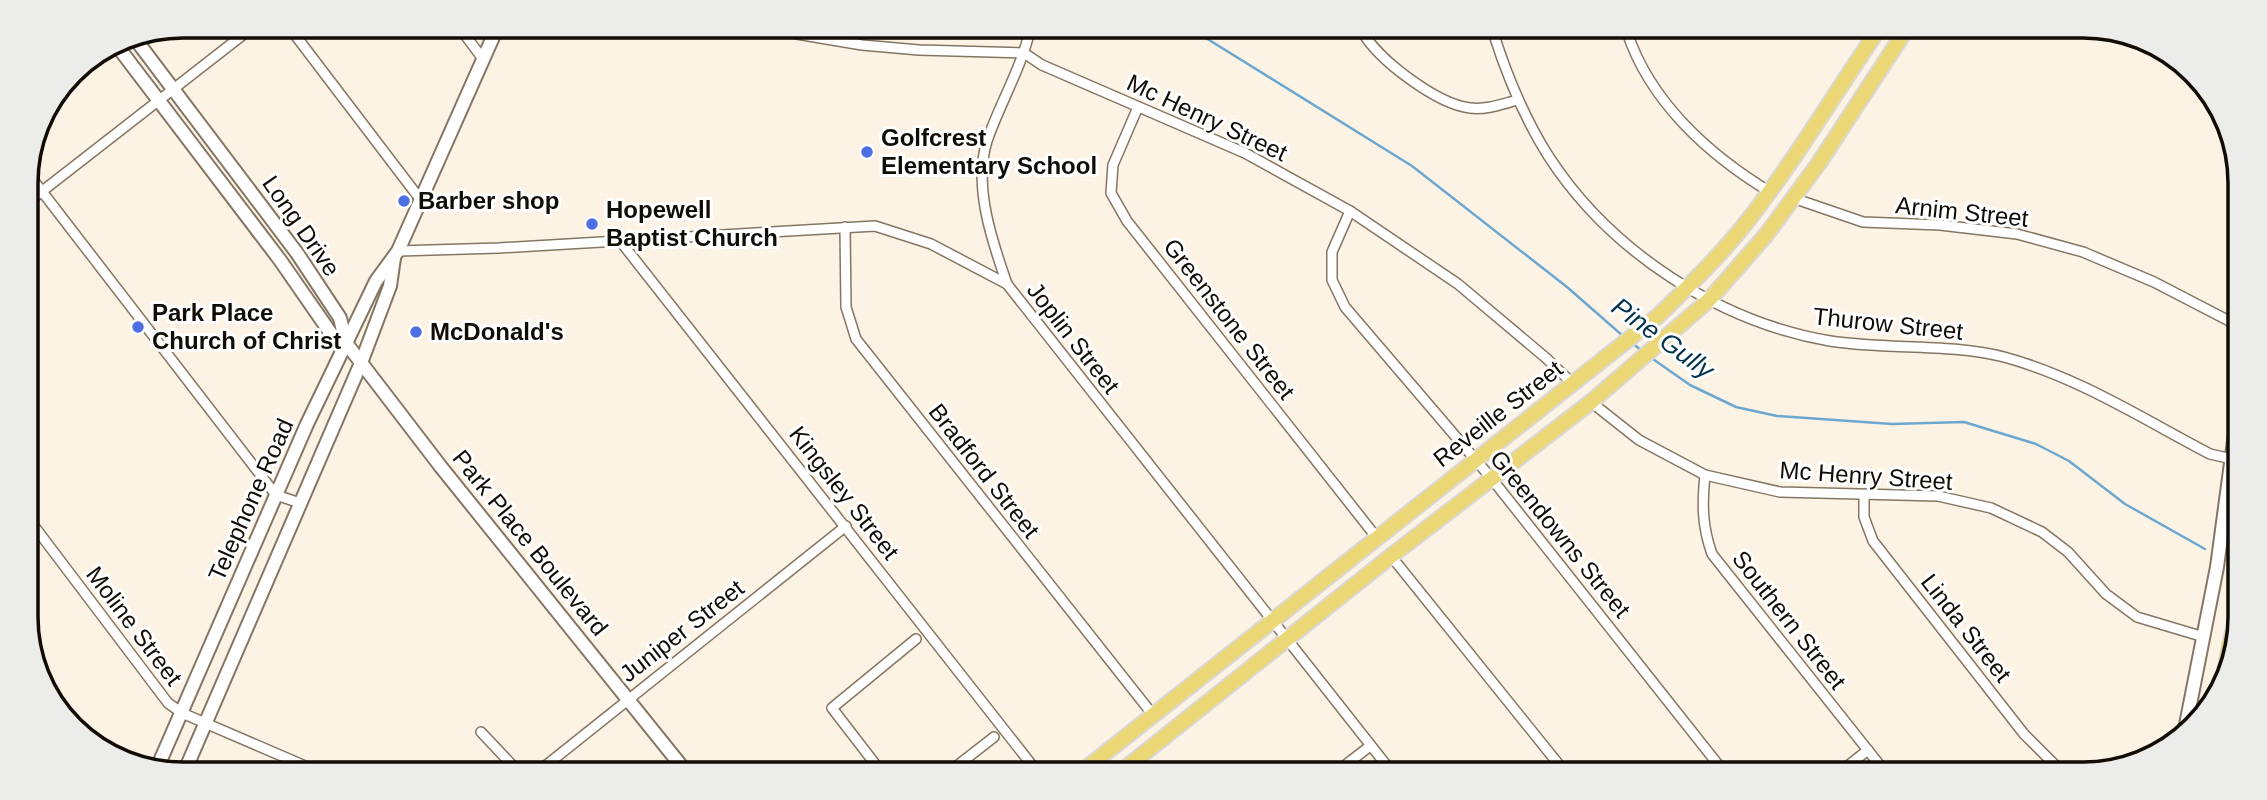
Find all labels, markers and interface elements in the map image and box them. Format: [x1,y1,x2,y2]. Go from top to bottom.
street label: Mc Henry Street [1123,69,1292,167]
place label: Golfcrest Elementary School [881,124,1097,179]
marker: Golfcrest Elementary School [859,144,875,160]
street label: Long Drive [257,170,346,281]
place label: Barber shop [418,187,559,214]
street label: Arnim Street [1894,191,2030,232]
marker: Barber shop [396,193,412,209]
place label: Hopewell Baptist Church [606,196,778,251]
marker: Hopewell Baptist Church [584,216,600,232]
street label: Greenstone Street [1158,233,1301,405]
street label: Joplin Street [1022,277,1125,399]
water label: Pine Gully [1606,291,1721,386]
place label: Park Place Church of Christ [152,299,341,354]
street label: Thurow Street [1812,302,1965,345]
place label: McDonald's [430,318,564,345]
marker: Park Place Church of Christ [130,319,146,335]
marker: McDonald's [408,324,424,340]
street label: Reveille Street [1428,355,1568,472]
street label: Bradford Street [924,398,1045,543]
street label: Telephone Road [203,414,298,585]
street label: Kingsley Street [784,421,905,565]
street label: Park Place Boulevard [447,445,614,641]
street label: Greendowns Street [1485,445,1636,623]
street label: Mc Henry Street [1779,456,1954,495]
street label: Southern Street [1727,545,1852,694]
street label: Moline Street [81,561,188,691]
street label: Linda Street [1916,568,2017,687]
street label: Juniper Street [615,574,749,687]

